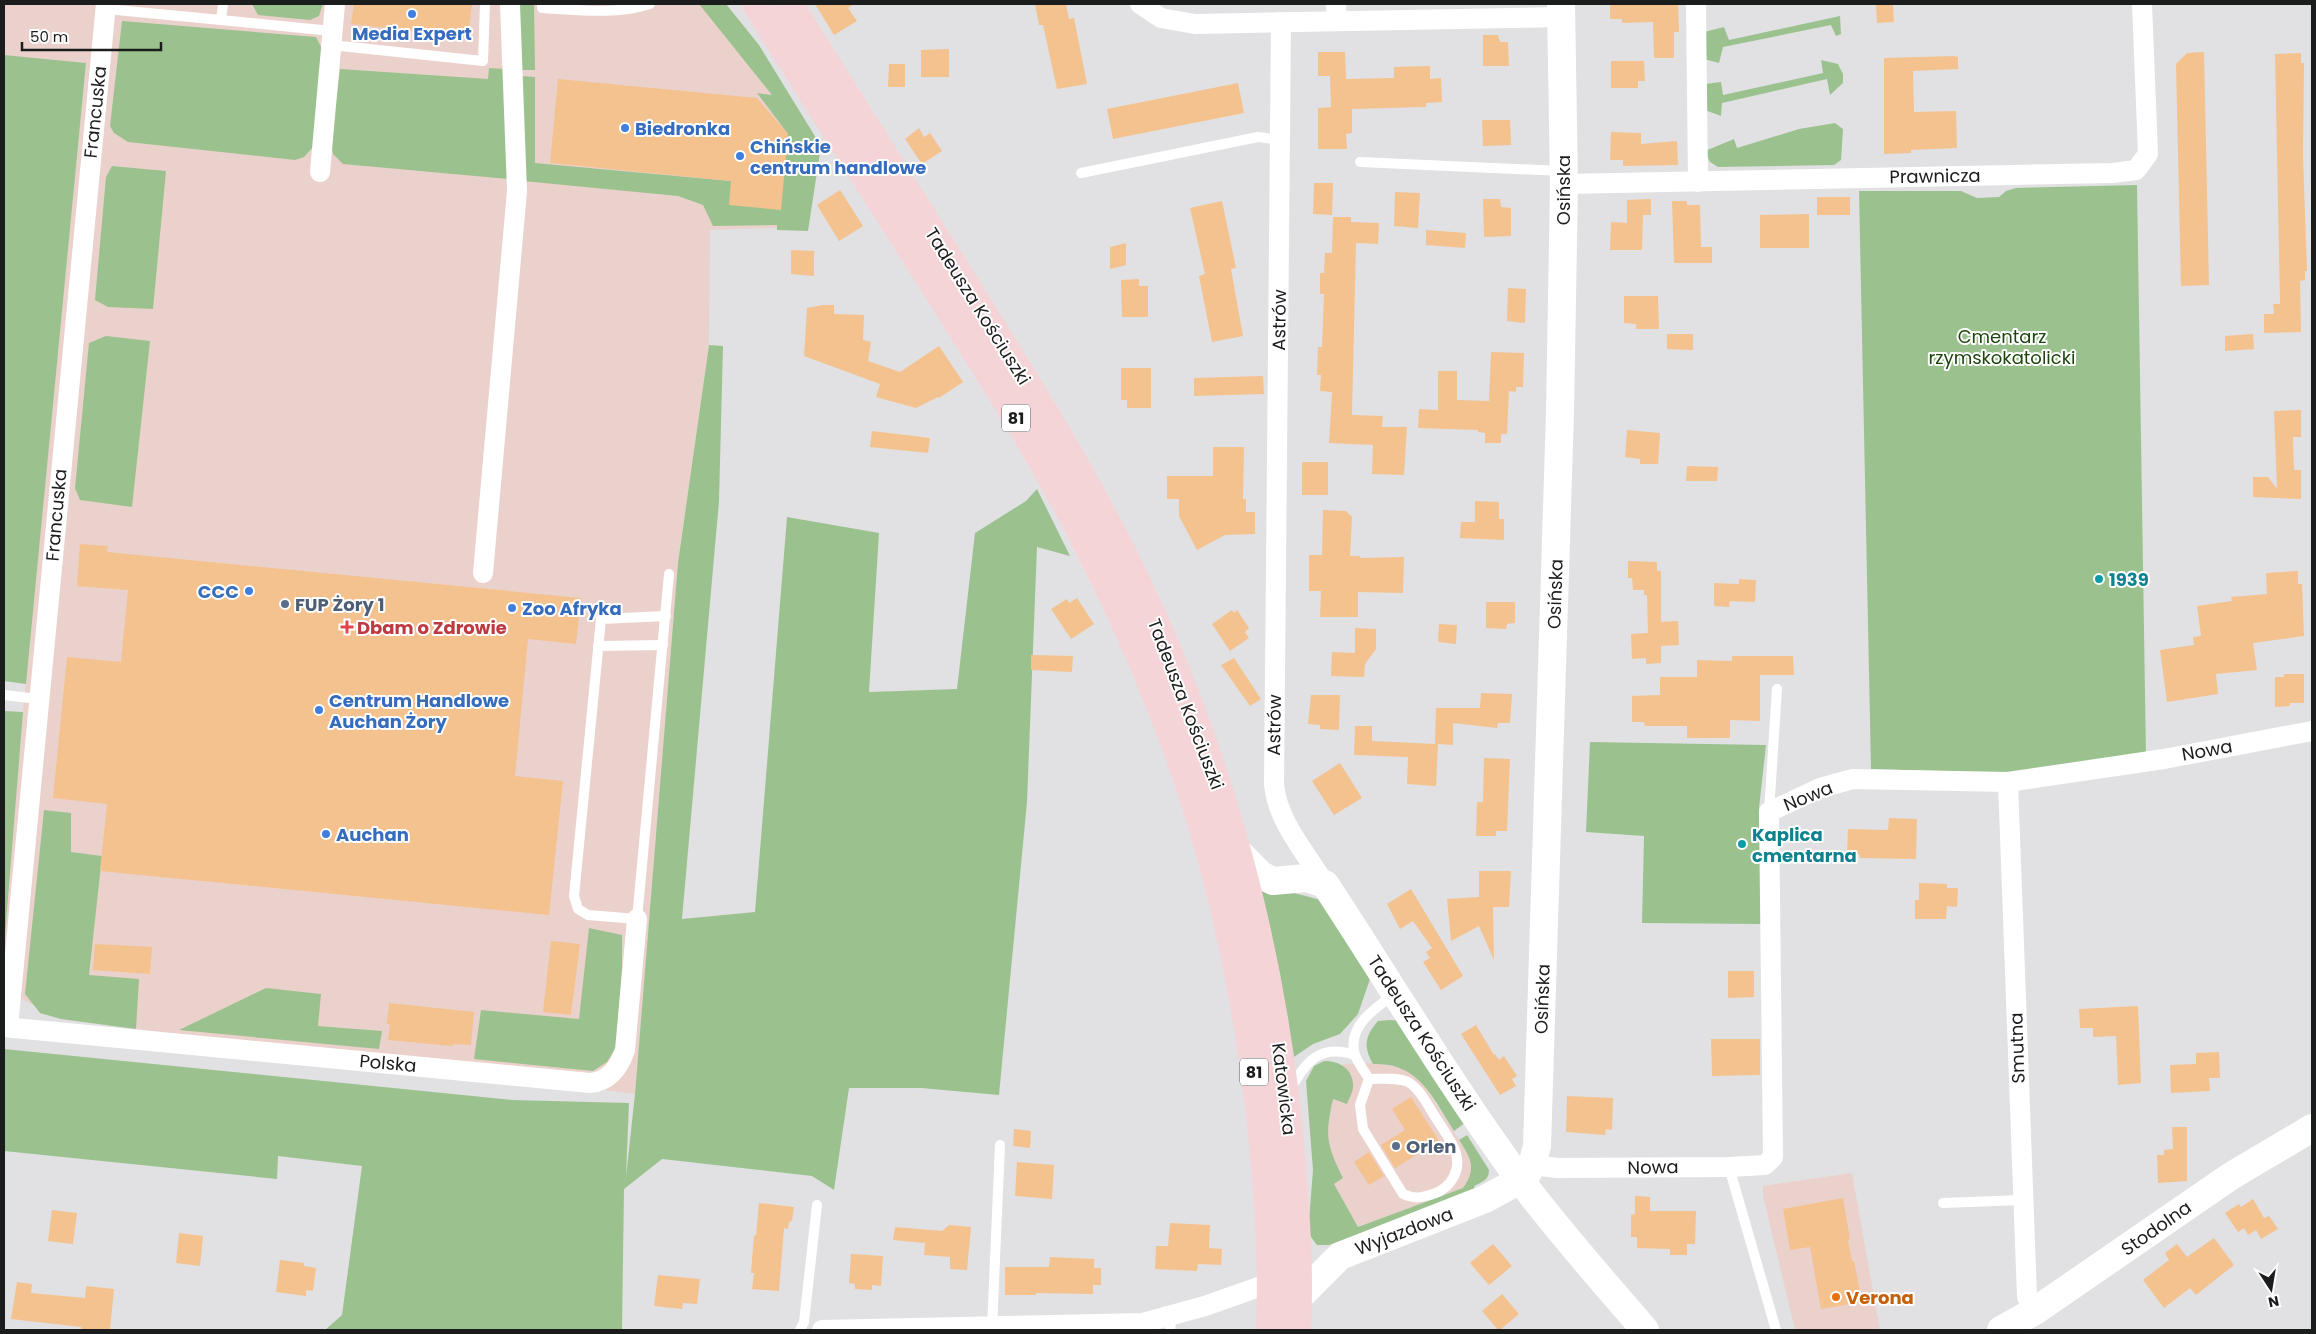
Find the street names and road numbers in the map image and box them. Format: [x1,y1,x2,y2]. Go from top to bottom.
street label: Francuska [78,65,112,159]
street label: Osińska [1551,155,1576,225]
street label: Prawnicza [1889,163,1981,189]
street label: Tadeusza Kościuszki [919,223,1037,389]
street label: Astrów [1266,289,1292,351]
road number: 81 [1002,404,1030,432]
street label: Francuska [40,468,72,562]
street label: Osińska [1541,558,1569,630]
street label: Tadeusza Kościuszki [1142,615,1230,793]
street label: Astrów [1261,694,1287,756]
street label: Nowa [2180,733,2234,767]
street label: Nowa [1780,775,1836,817]
street label: Tadeusza Kościuszki [1362,950,1482,1116]
street label: Osińska [1528,963,1556,1035]
street label: Smutna [2003,1012,2031,1084]
street label: Katowicka [1266,1042,1302,1136]
street label: Polska [358,1048,418,1078]
road number: 81 [1240,1058,1268,1086]
street label: Nowa [1627,1154,1679,1180]
street label: Stodolna [2116,1195,2196,1261]
street label: Wyjazdowa [1351,1201,1457,1261]

